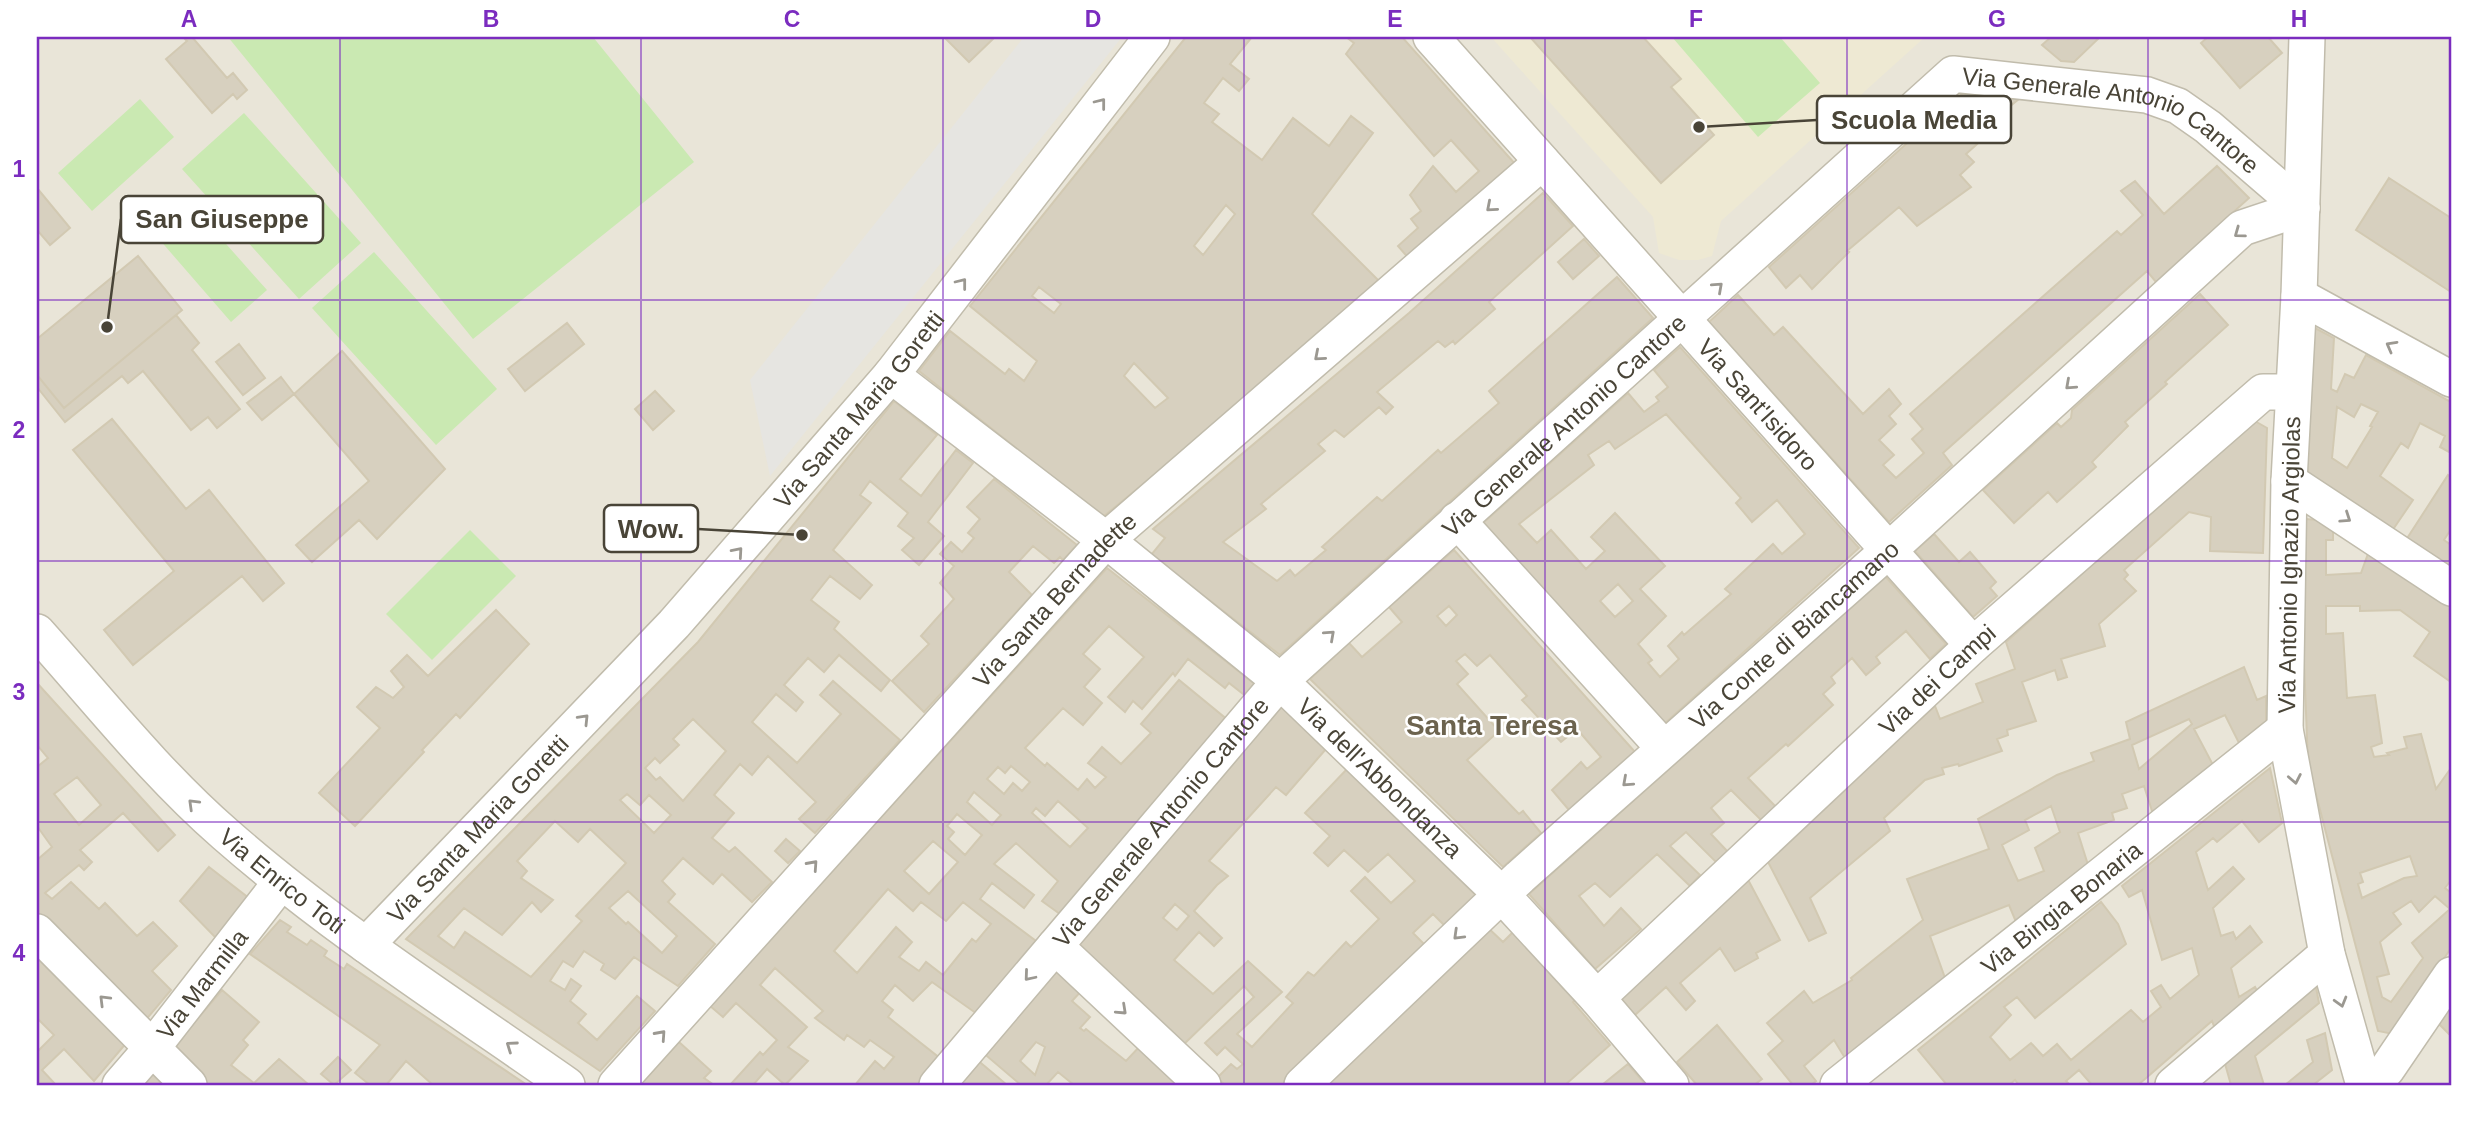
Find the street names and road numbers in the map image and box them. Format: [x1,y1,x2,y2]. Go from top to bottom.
street label: Via Generale Antonio Cantore [1961,62,2265,179]
street label: Via Santa Maria Goretti [768,305,949,513]
street label: Via Generale Antonio Cantore [1436,308,1691,542]
street label: Via Sant'Isidoro [1693,333,1824,476]
street label: Via Antonio Ignazio Argiolas [2273,416,2305,714]
street label: Via Santa Bernadette [967,507,1141,692]
street label: Via Conte di Biancamano [1683,535,1904,734]
street label: Via dei Campi [1873,619,2001,740]
street label: Via Generale Antonio Cantore [1047,692,1274,952]
street label: Via dell'Abbondanza [1292,692,1468,863]
street label: Via Santa Maria Goretti [381,730,573,928]
street label: Via Enrico Toti [214,822,350,939]
street label: Via Bingia Bonaria [1975,835,2147,979]
street label: Via Marmilla [151,923,253,1044]

